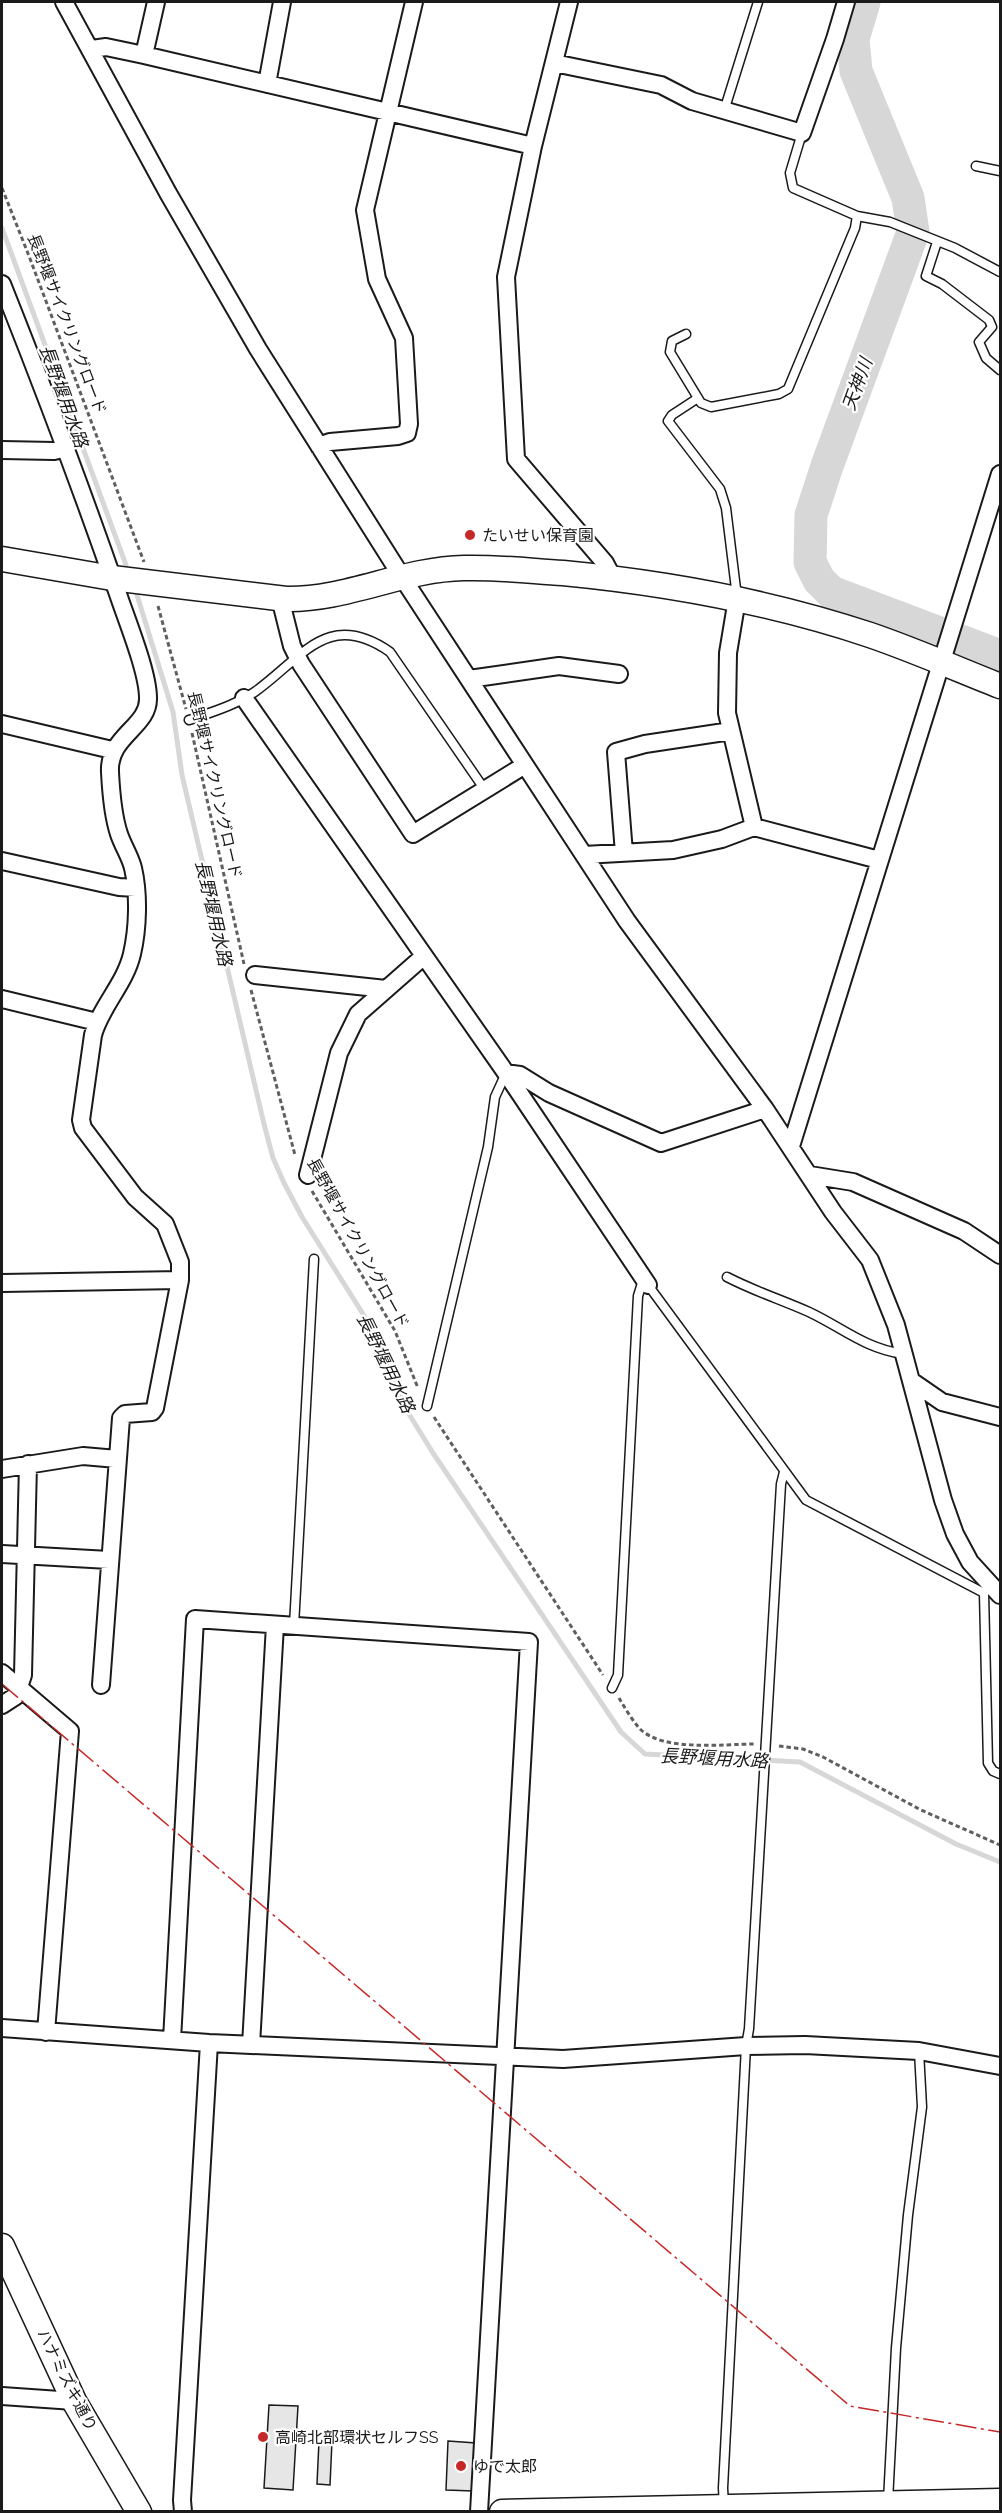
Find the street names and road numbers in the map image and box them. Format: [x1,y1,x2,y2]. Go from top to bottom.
street label: 長野堰サイクリングロード [24,231,110,417]
street label: 長野堰サイクリングロード [184,689,246,881]
street label: 長野堰サイクリングロード [303,1155,413,1331]
street label: ハナミズキ通り [33,2326,101,2434]

